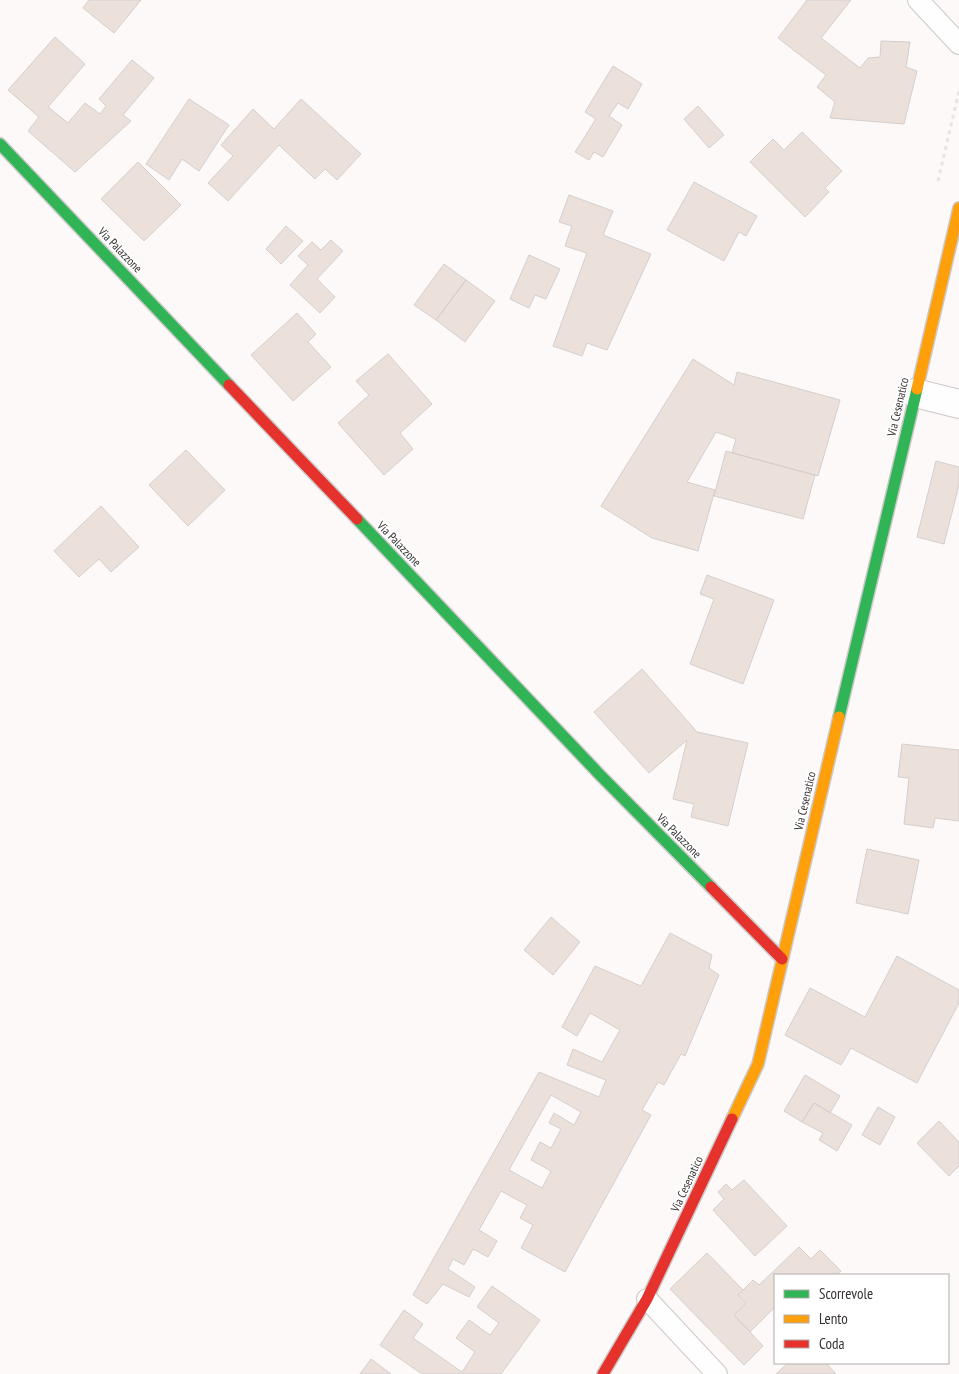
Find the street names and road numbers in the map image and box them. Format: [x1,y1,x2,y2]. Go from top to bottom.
street label: Via Palazzone [95,223,146,275]
street label: Via Cesenatico [883,376,912,439]
street label: Via Palazzone [374,517,425,569]
street label: Via Cesenatico [790,770,819,833]
street label: Via Palazzone [653,810,705,861]
street label: Via Cesenatico [667,1153,706,1215]

